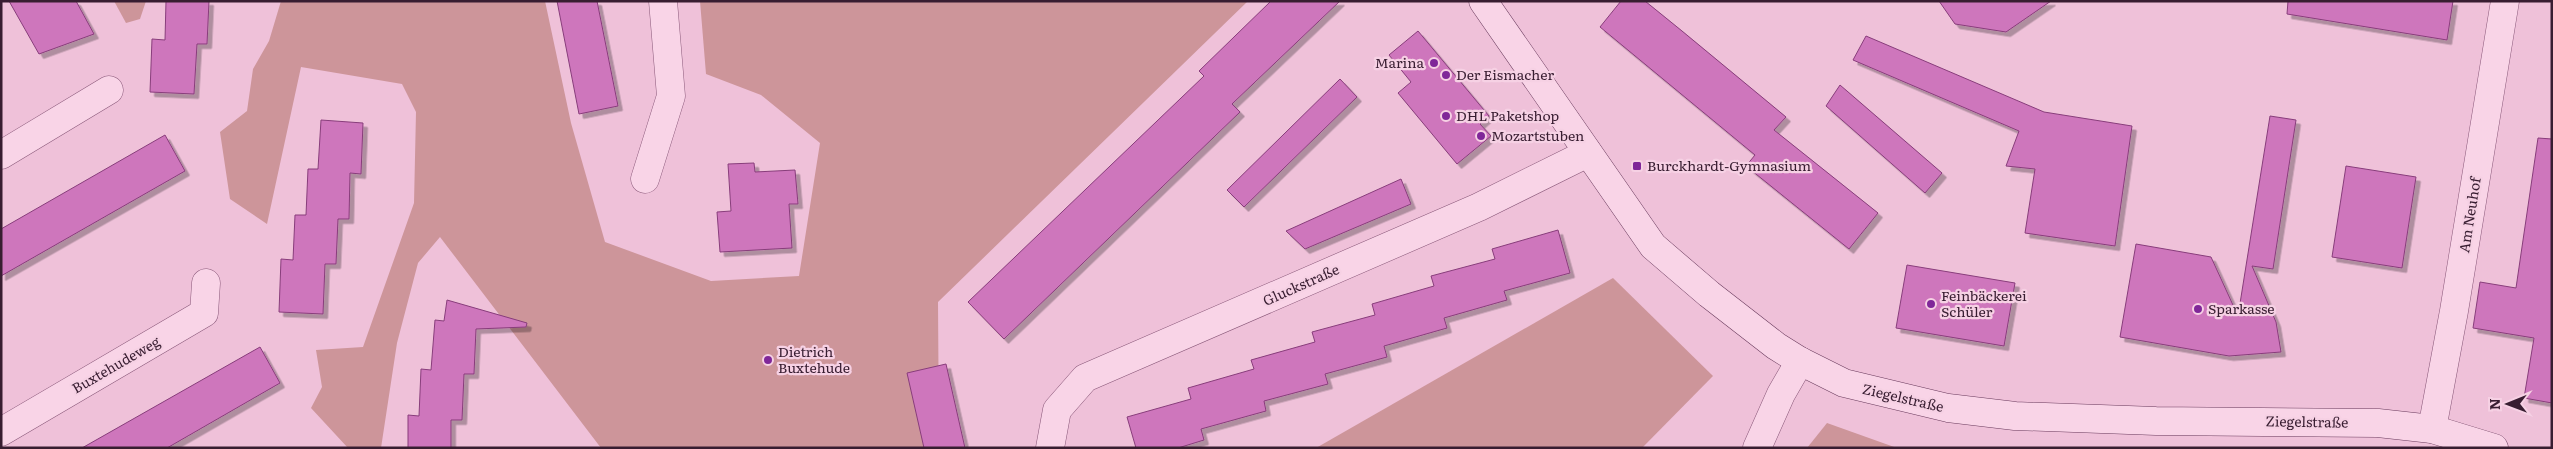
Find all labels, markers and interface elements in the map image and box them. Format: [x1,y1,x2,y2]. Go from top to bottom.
place label: Marina [1375,52,1424,72]
marker: Marina [1428,57,1440,69]
place label: Der Eismacher [1456,64,1554,84]
marker: Der Eismacher [1440,69,1452,81]
place label: DHL Paketshop [1456,105,1559,125]
marker: DHL Paketshop [1440,110,1452,122]
place label: Mozartstuben [1491,125,1584,145]
marker: Mozartstuben [1475,130,1487,142]
place label: Burckhardt-Gymnasium [1647,155,1812,175]
marker: Burckhardt-Gymnasium [1631,160,1643,172]
street label: Am Neuhof [2453,174,2485,254]
street label: Gluckstraße [1259,258,1342,310]
place label: Feinbäckerei Schüler [1941,285,2027,321]
marker: Feinbäckerei Schüler [1925,298,1937,310]
place label: Sparkasse [2208,298,2275,318]
marker: Sparkasse [2192,303,2204,315]
street label: Buxtehudeweg [68,331,163,397]
place label: Dietrich Buxtehude [778,341,850,377]
marker: Dietrich Buxtehude [762,354,774,366]
street label: Ziegelstraße [1861,378,1946,416]
north arrow [2483,379,2533,429]
text: N [2484,398,2504,410]
street label: Ziegelstraße [2265,410,2349,432]

